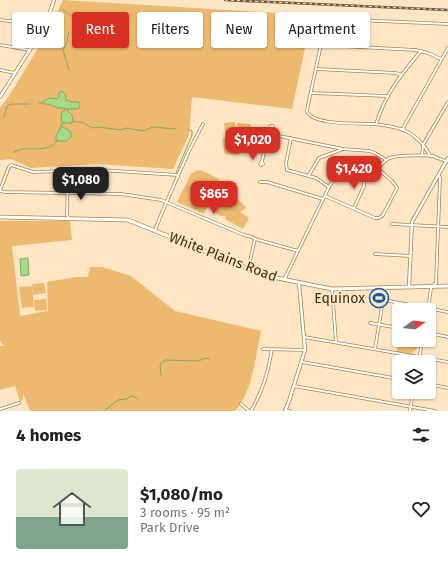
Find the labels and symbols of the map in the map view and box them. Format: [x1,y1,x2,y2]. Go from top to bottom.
pin: $1,020 [220,127,286,161]
pin: $1,420 [321,156,387,190]
pin: $1,080 [48,167,114,201]
pin: $865 [190,181,238,215]
street label: White Plains Road [167,229,279,285]
sports icon: Equinox [368,287,390,309]
place label: Equinox [314,290,365,307]
north arrow [392,303,436,347]

